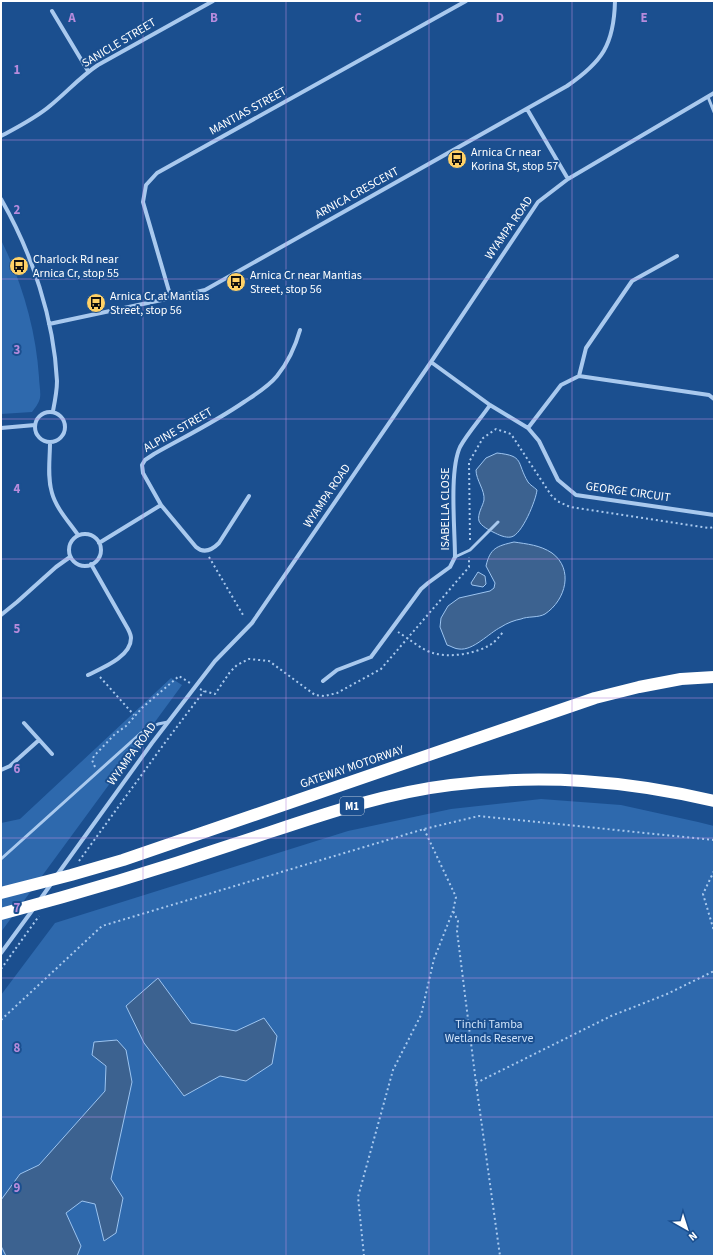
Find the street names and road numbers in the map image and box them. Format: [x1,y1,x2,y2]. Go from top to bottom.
street label: SANICLE STREET [79,14,160,72]
street label: MANTIAS STREET [206,82,290,139]
street label: ARNICA CRESCENT [312,163,403,223]
street label: WYAMPA ROAD [481,193,537,263]
street label: ALPINE STREET [140,403,216,457]
street label: WYAMPA ROAD [299,461,355,531]
street label: ISABELLA CLOSE [437,467,454,551]
street label: GEORGE CIRCUIT [584,478,672,506]
street label: WYAMPA ROAD [103,719,161,789]
street label: GATEWAY MOTORWAY [298,741,406,793]
road number: M1 [340,797,364,815]

